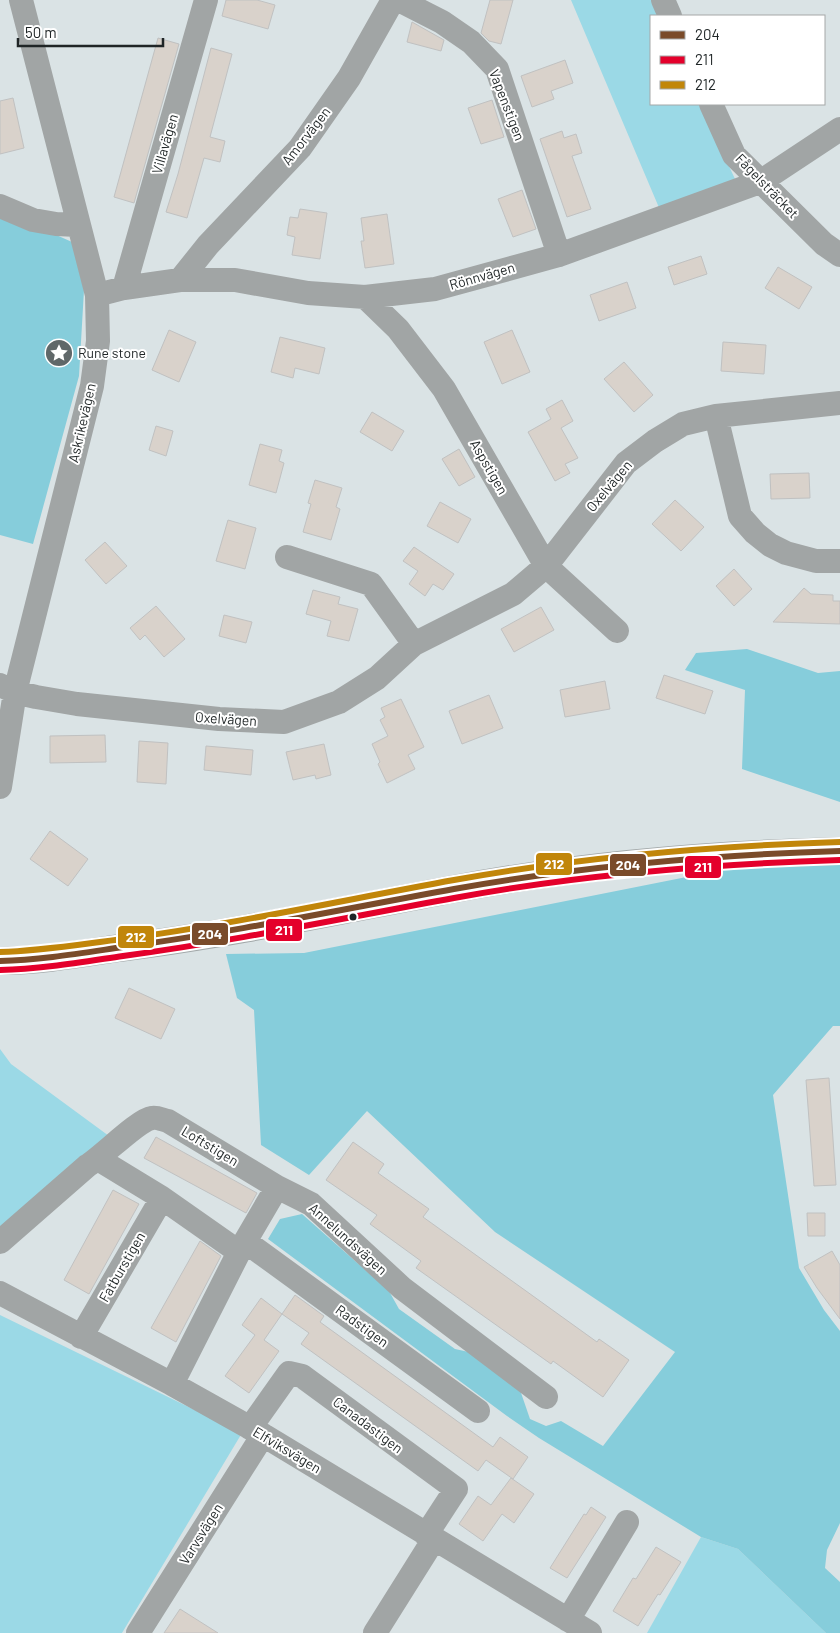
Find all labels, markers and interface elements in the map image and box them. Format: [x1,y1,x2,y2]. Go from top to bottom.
scale bar [18,15,162,47]
legend [650,15,825,105]
text: 50 m [25,23,57,41]
text: 204 [695,25,720,43]
text: 211 [695,50,713,68]
street label: Vapenstigen [486,67,529,143]
text: 212 [695,75,716,93]
street label: Amorvägen [278,103,334,168]
street label: Villavägen [148,112,181,176]
street label: Fågelsträcket [732,150,802,221]
street label: Rönnvägen [447,258,516,293]
place icon: Rune stone [44,338,74,368]
place label: Rune stone [78,344,146,361]
street label: Askrikevägen [64,381,99,464]
street label: Aspstigen [467,436,512,497]
street label: Oxelvägen [582,456,635,515]
street label: Oxelvägen [195,708,258,729]
line badge: 212 [535,852,573,876]
line badge: 204 [609,853,647,877]
text: 212 [544,855,564,872]
line badge: 211 [684,855,722,879]
text: 204 [616,856,640,873]
text: 211 [694,858,712,875]
unlabelled marker [348,912,358,922]
line badge: 211 [265,918,303,942]
text: 211 [275,921,293,938]
line badge: 204 [191,922,229,946]
line badge: 212 [117,925,155,949]
text: 204 [198,925,222,942]
text: 212 [126,928,146,945]
street label: Loftstigen [179,1122,242,1169]
street label: Annelundsvägen [306,1199,391,1278]
street label: Fatburstigen [95,1229,148,1305]
street label: Radstigen [333,1301,392,1350]
street label: Canadastigen [330,1393,407,1456]
street label: Elfviksvägen [250,1423,324,1477]
street label: Varvsvägen [175,1500,226,1567]

